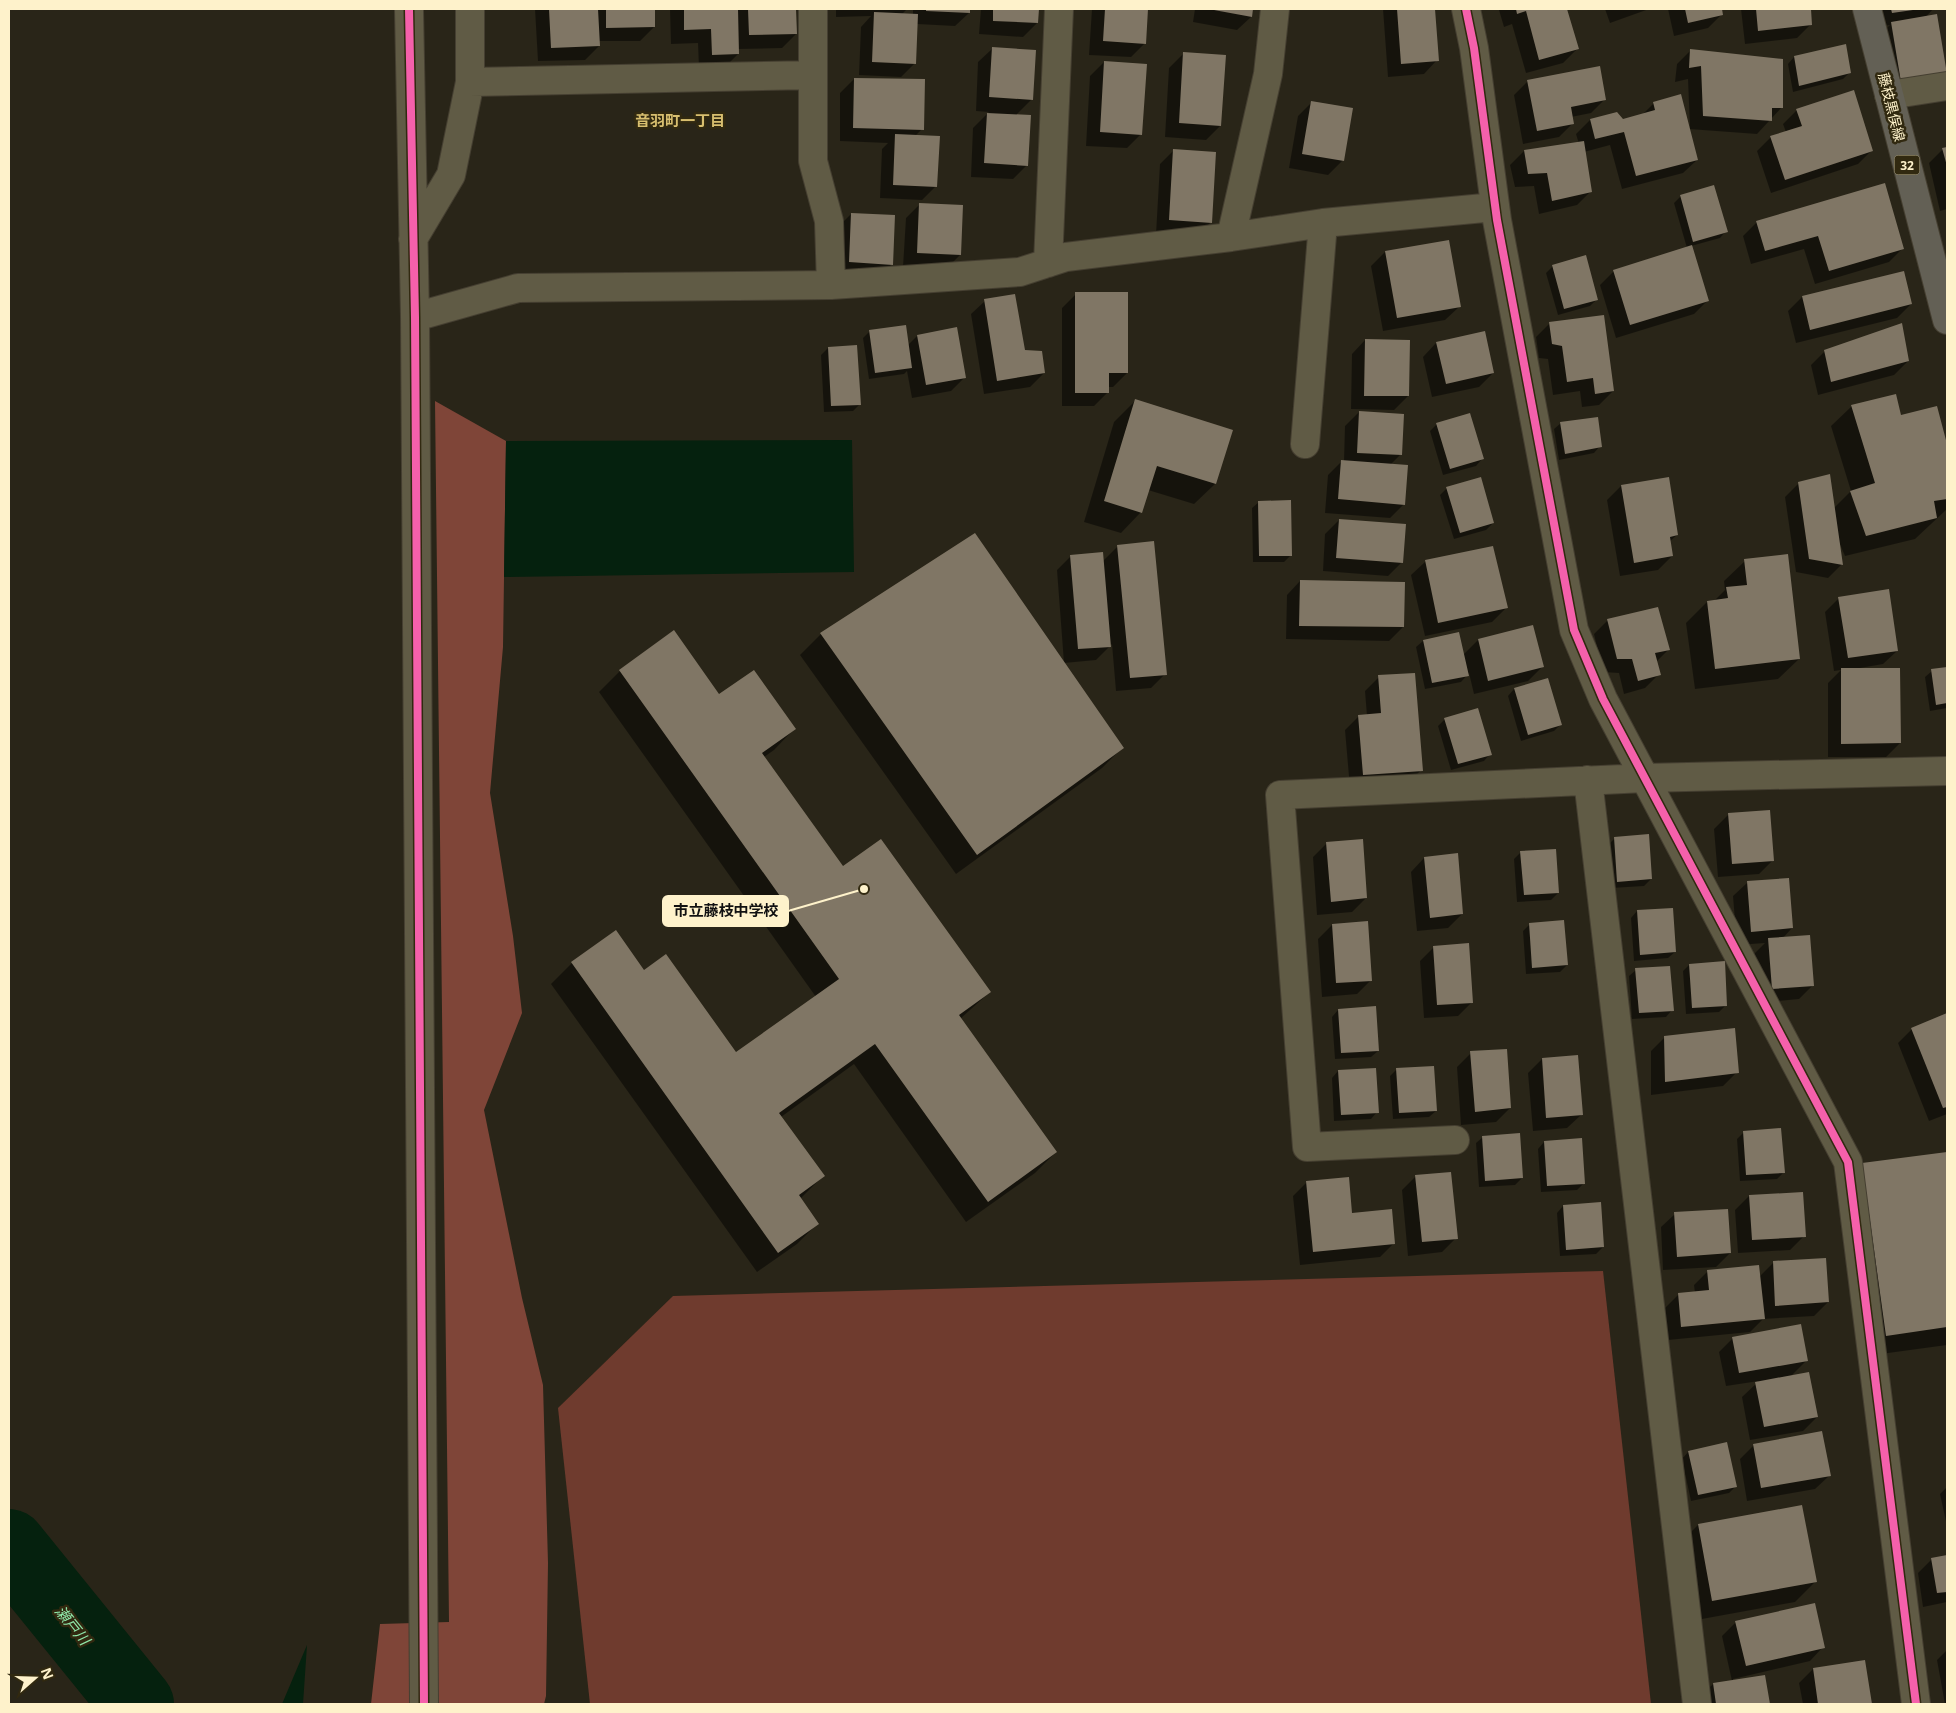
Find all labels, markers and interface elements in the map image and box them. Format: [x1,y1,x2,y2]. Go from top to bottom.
street label: 藤枝黒俣線 [1874,71,1910,143]
district label: 音羽町一丁目 [635,110,725,130]
road number: 32 [1894,156,1920,174]
callout: 市立藤枝中学校 [663,896,788,926]
text: 市立藤枝中学校 [673,900,779,920]
water label: 瀬戸川 [51,1601,96,1650]
north arrow [10,1653,60,1703]
text: N [37,1665,59,1682]

